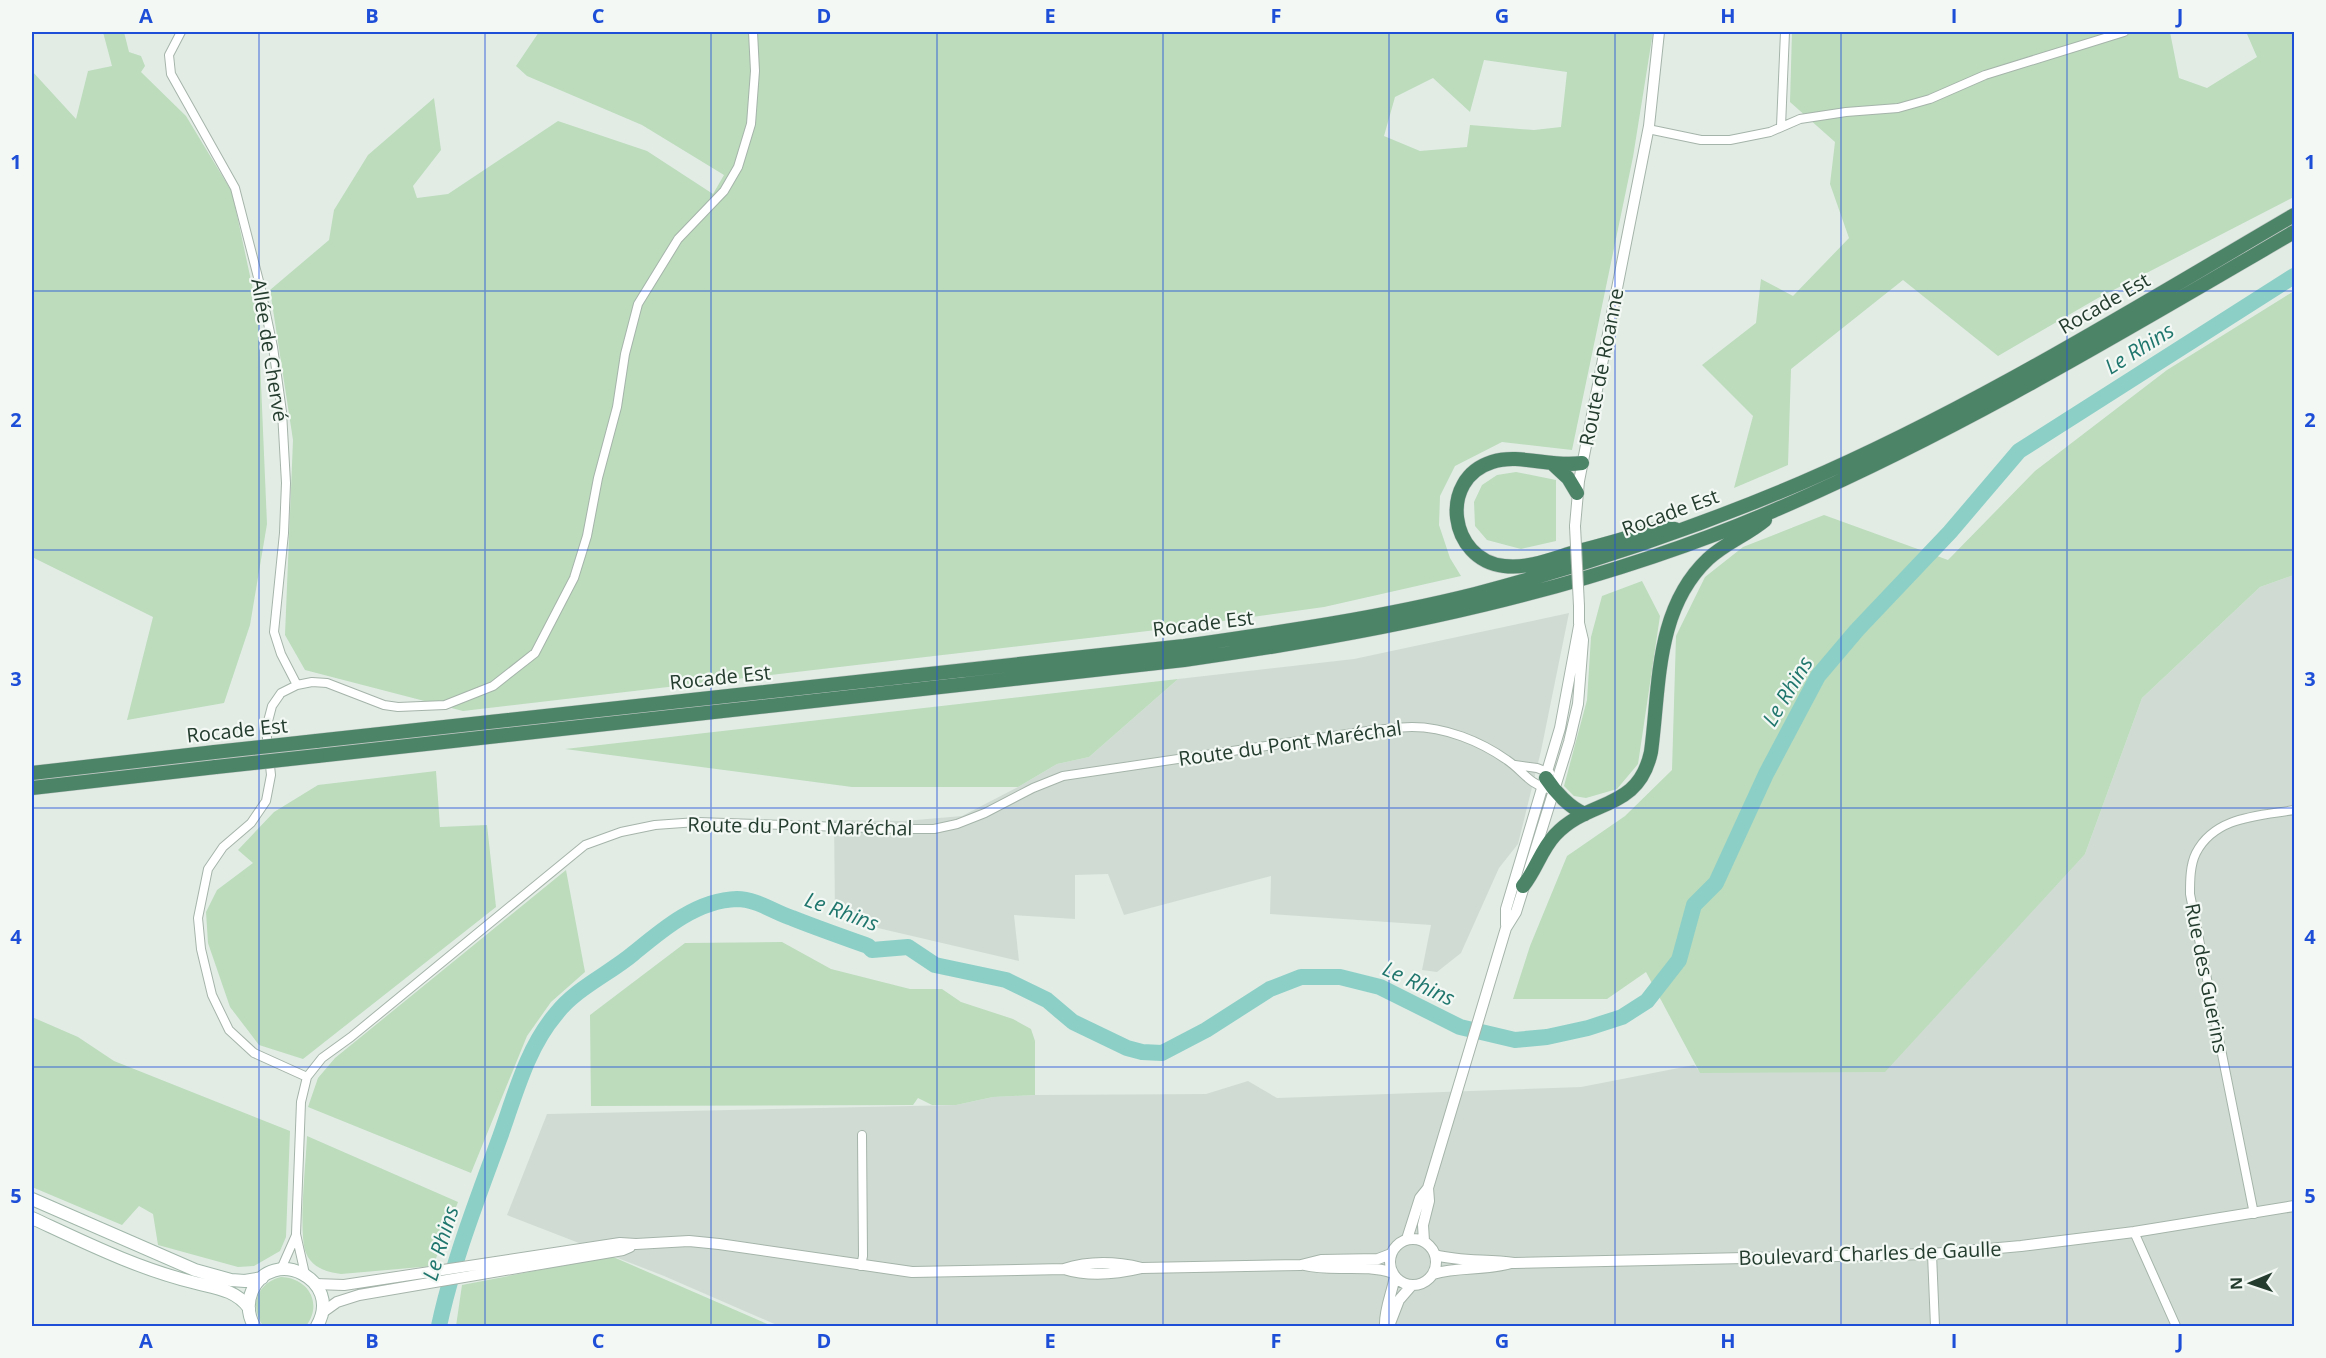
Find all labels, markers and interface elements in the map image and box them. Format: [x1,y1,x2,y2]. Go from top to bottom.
text: A [139,2,153,29]
text: B [365,2,379,29]
text: C [592,2,605,29]
text: D [817,2,831,29]
text: E [1044,2,1056,29]
text: F [1271,2,1281,29]
text: G [1495,2,1509,29]
text: H [1720,2,1736,29]
text: I [1951,2,1957,29]
text: J [2175,2,2183,29]
text: 1 [10,148,22,175]
text: 1 [2304,148,2316,175]
street label: Rocade Est [2053,266,2155,340]
street label: Allée de Chervé [245,276,295,424]
street label: Route de Roanne [1572,286,1630,448]
water label: Le Rhins [2099,316,2179,380]
text: 2 [10,406,22,433]
text: 2 [2304,406,2316,433]
street label: Rocade Est [1618,482,1722,542]
street label: Rocade Est [1151,603,1255,643]
water label: Le Rhins [1755,651,1819,731]
street label: Rocade Est [668,658,772,696]
text: 3 [10,665,22,692]
text: 3 [2304,665,2316,692]
street label: Rocade Est [185,711,289,749]
street label: Route du Pont Maréchal [1177,714,1403,772]
street label: Route du Pont Maréchal [687,811,913,841]
water label: Le Rhins [801,885,883,937]
street label: Rue des Guerins [2179,901,2235,1055]
text: 4 [10,923,22,950]
text: 4 [2304,923,2316,950]
water label: Le Rhins [1378,954,1460,1012]
text: 5 [10,1182,22,1209]
text: 5 [2304,1182,2316,1209]
water label: Le Rhins [415,1202,465,1284]
street label: Boulevard Charles de Gaulle [1738,1235,2002,1271]
north arrow [2221,1253,2281,1313]
text: N [2225,1277,2247,1290]
text: A [139,1327,153,1354]
text: B [365,1327,379,1354]
text: C [592,1327,605,1354]
text: D [817,1327,831,1354]
text: E [1044,1327,1056,1354]
text: F [1271,1327,1281,1354]
text: G [1495,1327,1509,1354]
text: H [1720,1327,1736,1354]
text: I [1951,1327,1957,1354]
text: J [2175,1327,2183,1354]

